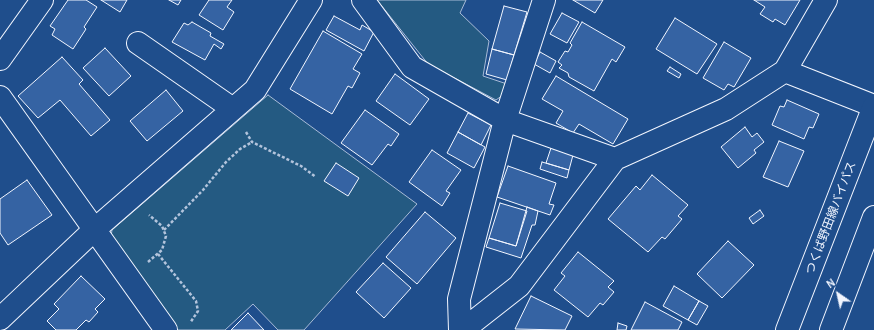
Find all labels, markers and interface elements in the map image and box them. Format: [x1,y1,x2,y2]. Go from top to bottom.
street label: つくば野田線バイパス [803,159,859,277]
north arrow [818,274,858,314]
text: N [824,276,838,291]

